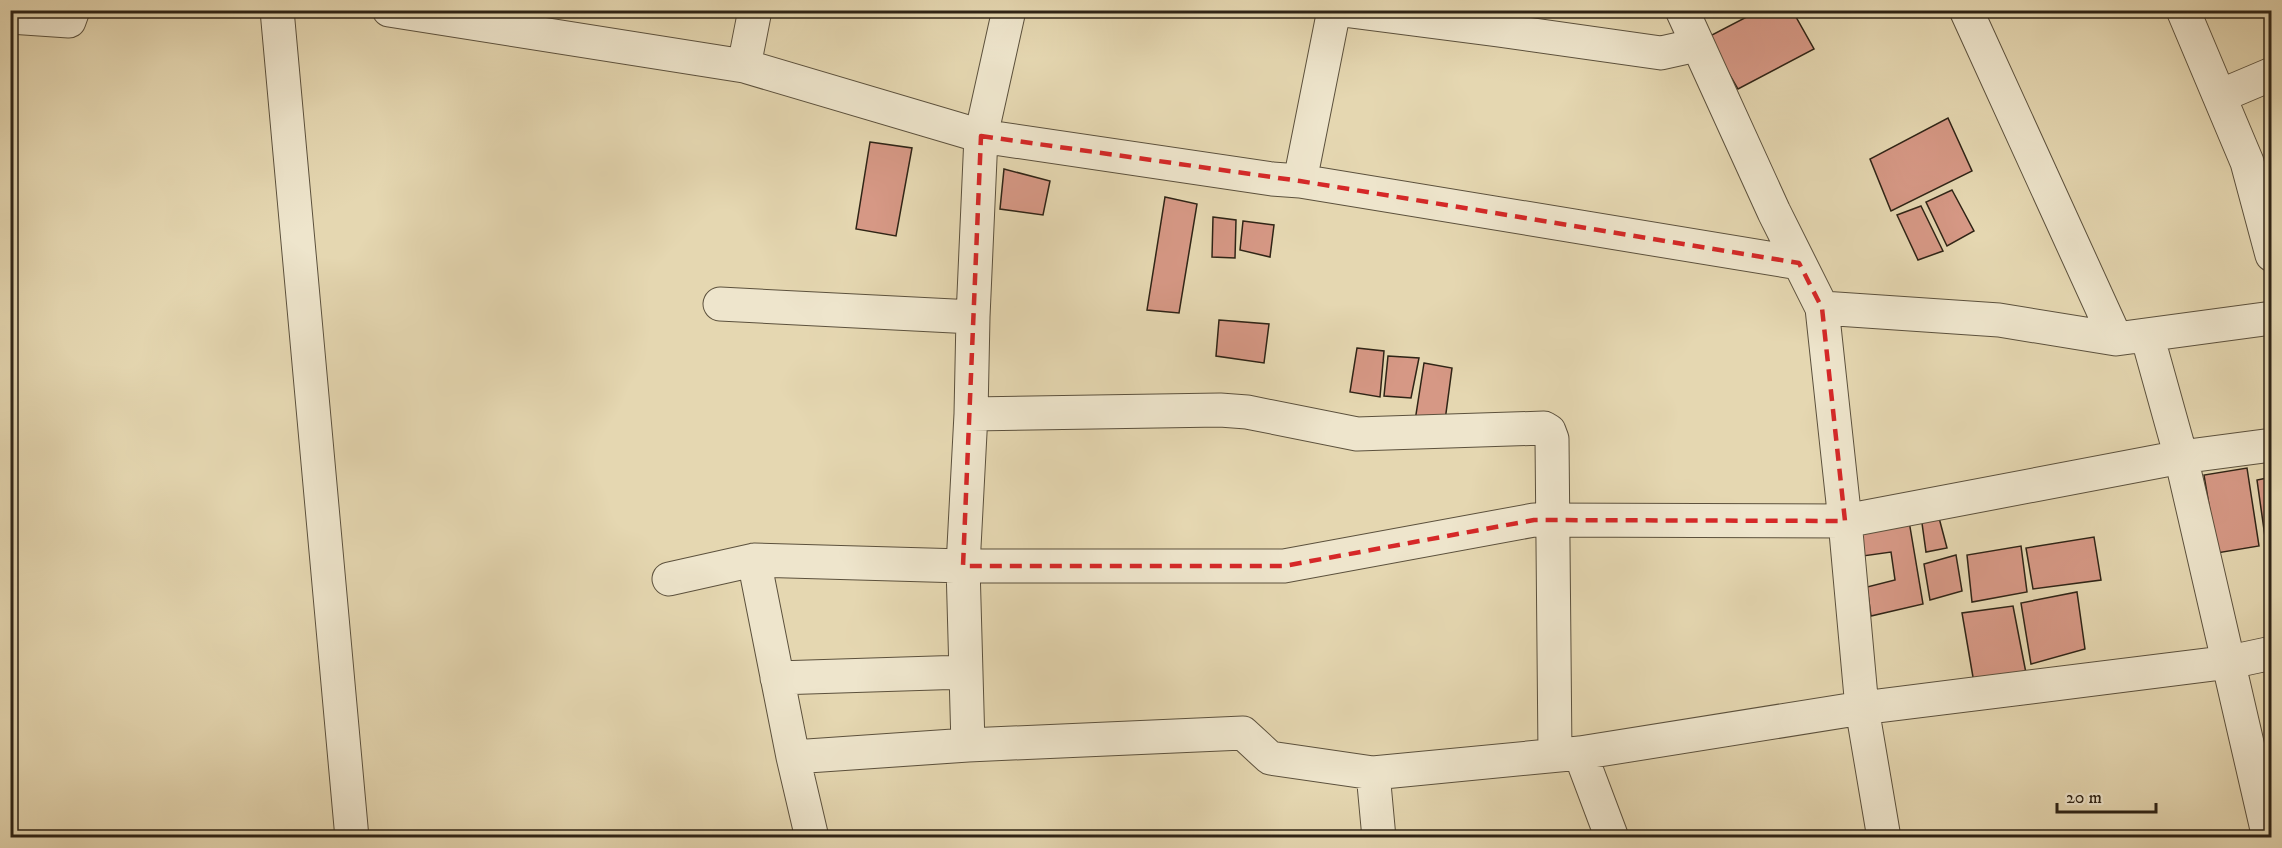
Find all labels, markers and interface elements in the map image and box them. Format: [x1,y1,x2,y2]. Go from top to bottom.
scale bar [2057,776,2156,814]
text: 20 m [2066,787,2102,809]

